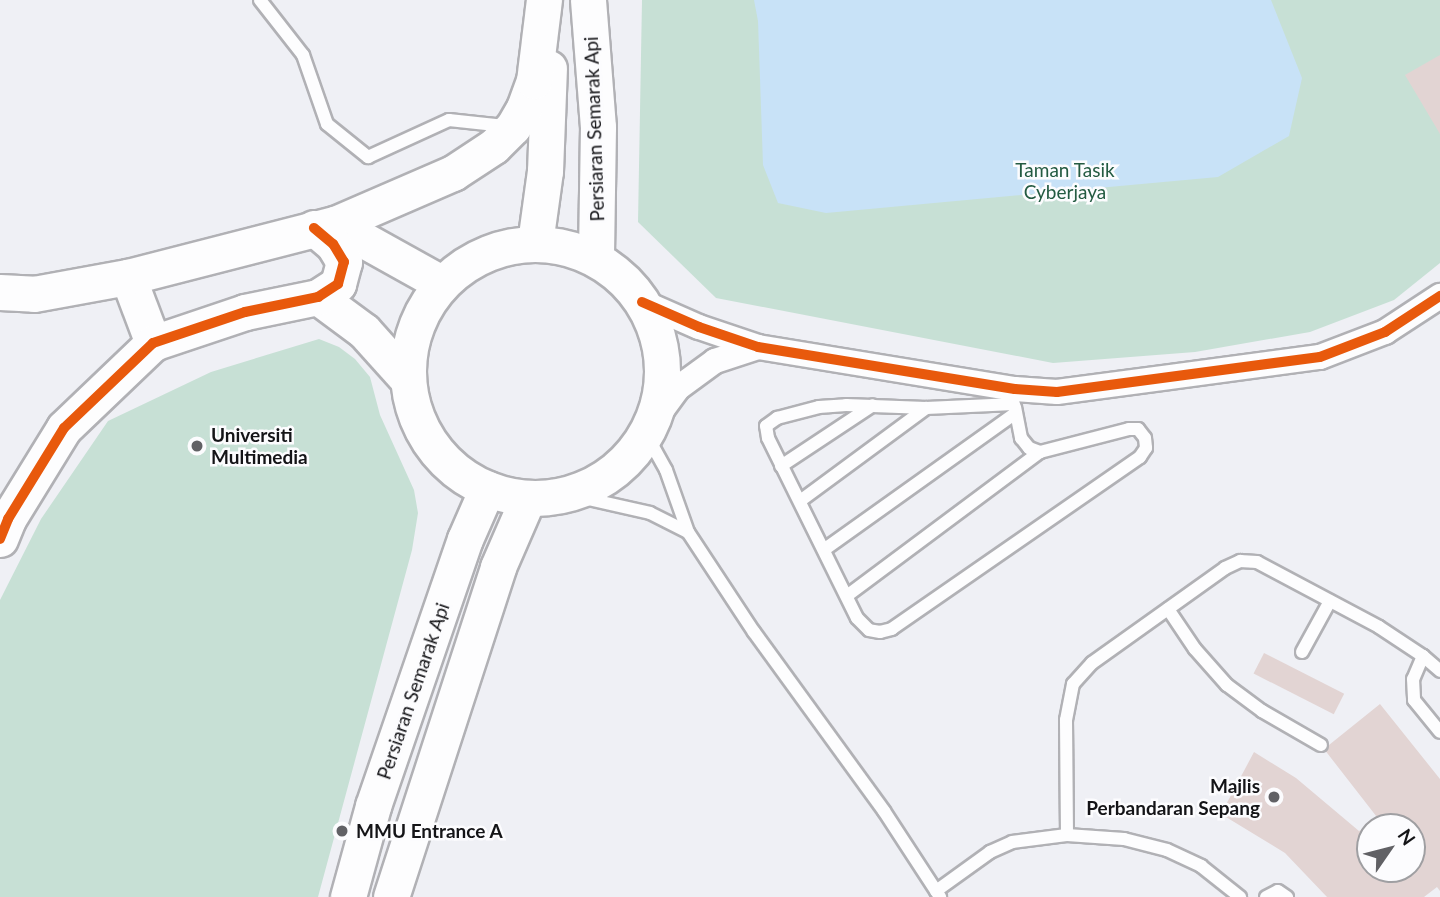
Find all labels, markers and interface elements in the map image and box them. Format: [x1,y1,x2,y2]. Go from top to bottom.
street label: Persiaran Semarak Api [579,36,609,222]
park label: Taman Tasik Cyberjaya [1015,159,1115,203]
place label: Universiti Multimedia [211,424,308,468]
marker: Universiti Multimedia [189,438,205,454]
street label: Persiaran Semarak Api [372,599,454,783]
place label: Majlis Perbandaran Sepang [1086,775,1260,819]
marker: Majlis Perbandaran Sepang [1266,789,1282,805]
north arrow [1356,813,1426,883]
place label: MMU Entrance A [356,820,503,842]
marker: MMU Entrance A [334,823,350,839]
text: N [1393,824,1421,849]

